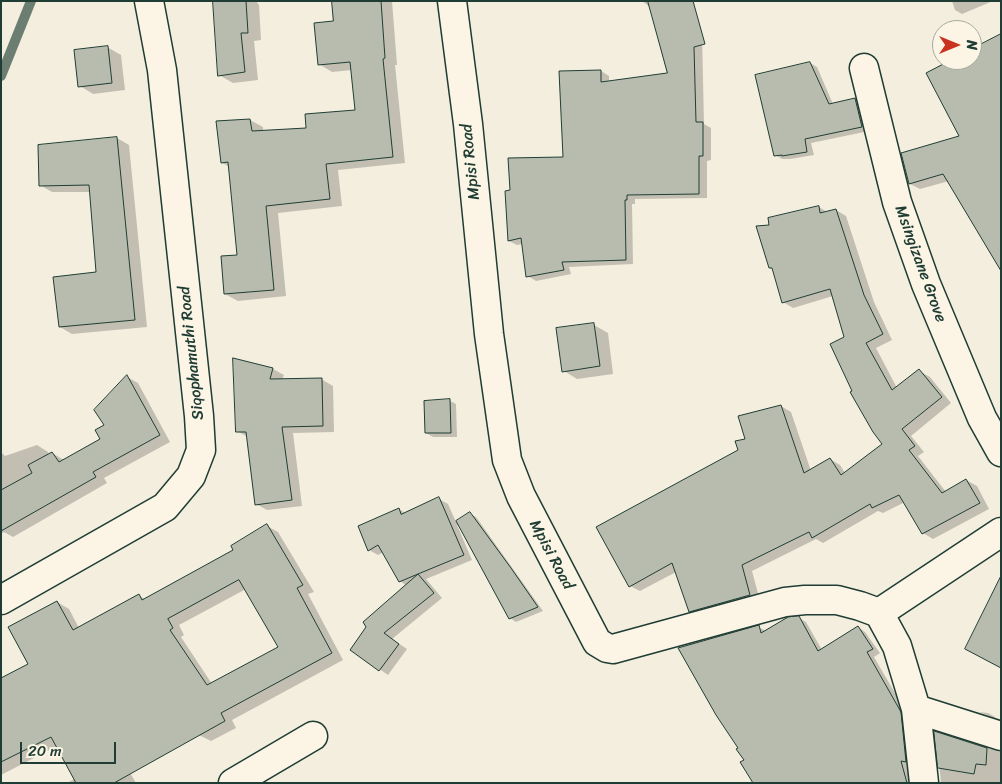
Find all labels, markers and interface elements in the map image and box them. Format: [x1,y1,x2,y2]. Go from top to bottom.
north arrow [932,20,982,70]
text: N [959,40,984,50]
street label: Mpisi Road [457,123,485,201]
street label: Msingizane Grove [890,203,950,325]
street label: Siqophamuthi Road [175,285,209,421]
street label: Mpisi Road [525,517,577,593]
scale bar [22,732,119,764]
text: 20 m [28,738,62,764]

